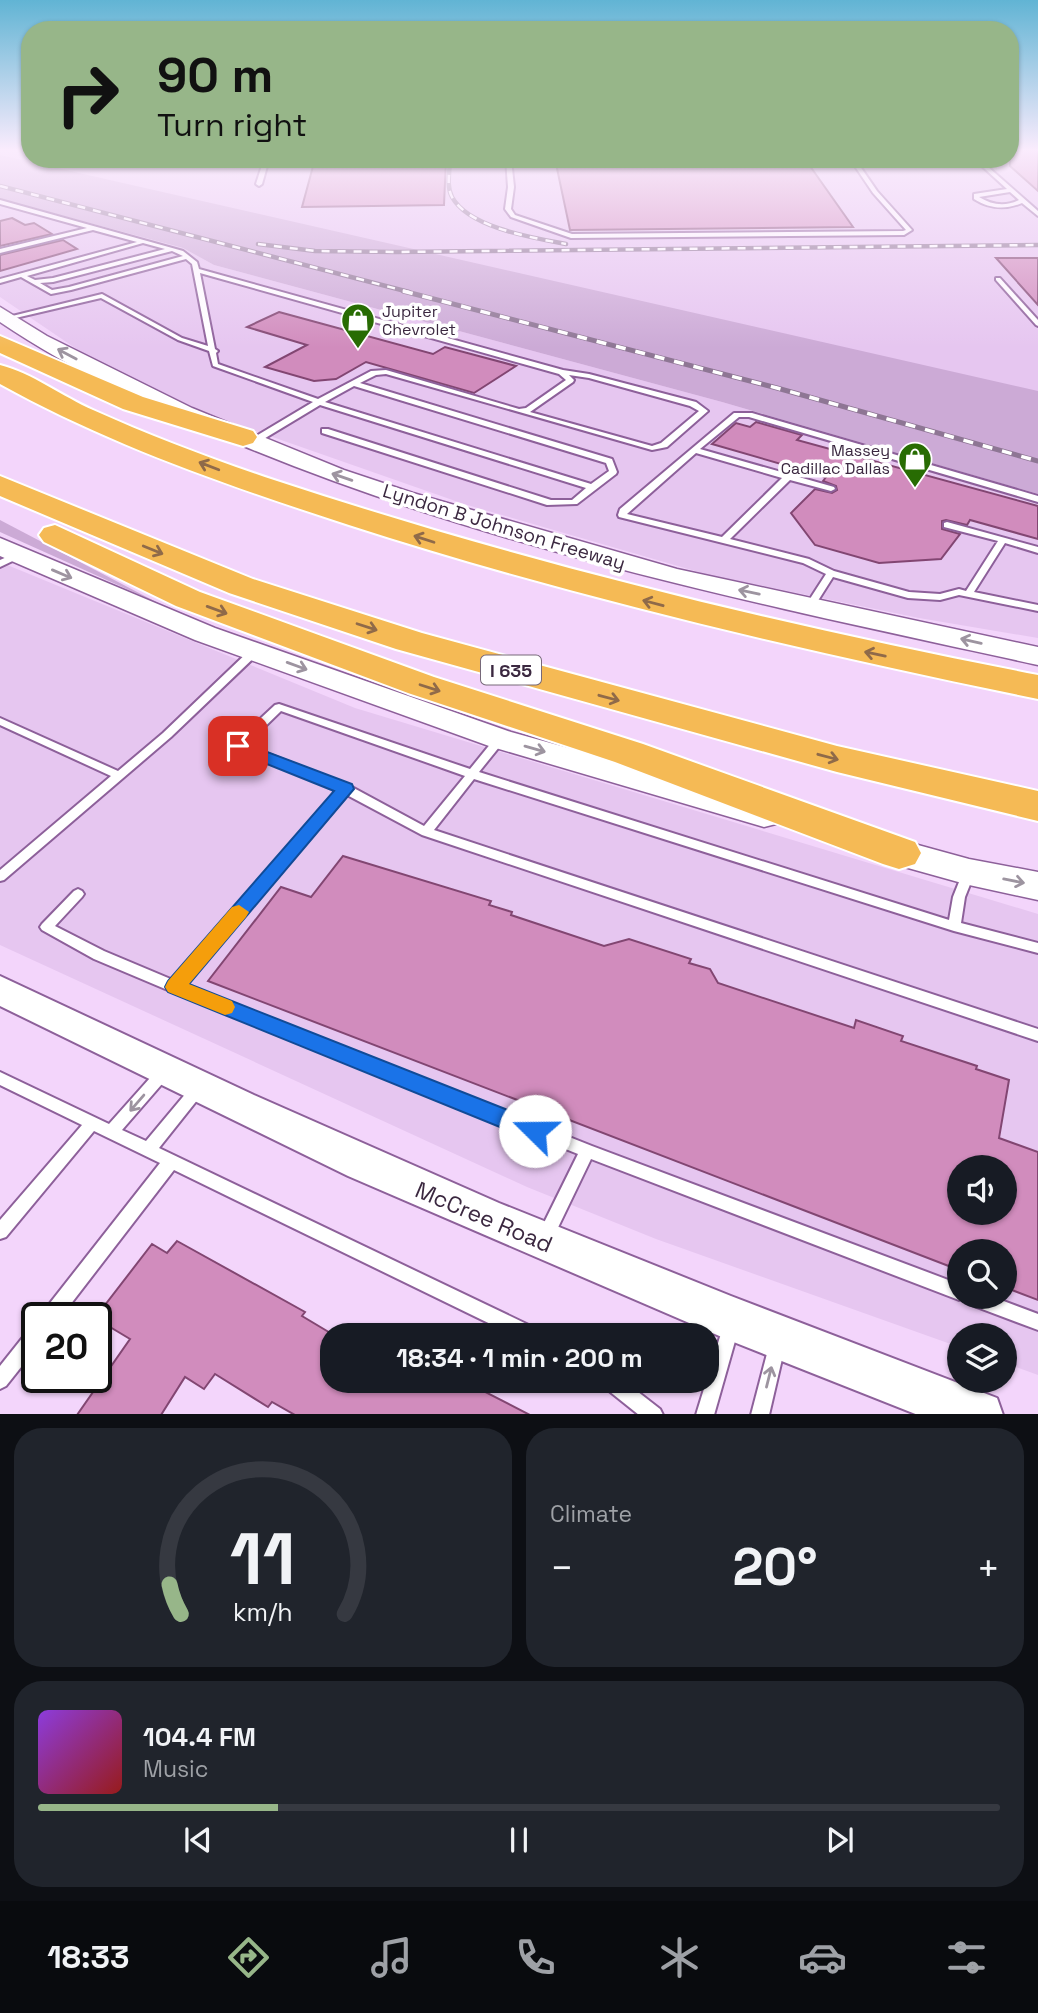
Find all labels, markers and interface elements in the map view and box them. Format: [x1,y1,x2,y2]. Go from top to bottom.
text: 90 m [157,44,273,106]
icon: right [42,49,133,140]
text: Turn right [157,105,307,145]
shop icon: Jupiter Chevrolet [339,301,377,350]
place label: Jupiter Chevrolet [382,301,456,340]
one-way arrow [58,347,78,361]
place label: Massey Cadillac Dallas [781,440,890,479]
shop icon: Massey Cadillac Dallas [896,440,934,489]
one-way arrow [198,459,220,472]
one-way arrow [331,470,353,482]
street label: Lyndon B Johnson Freeway [380,478,628,576]
one-way arrow [413,532,435,545]
one-way arrow [141,544,163,557]
one-way arrow [51,568,73,581]
one-way arrow [738,585,761,599]
one-way arrow [642,596,664,609]
one-way arrow [205,605,227,617]
one-way arrow [355,622,377,634]
one-way arrow [960,633,983,647]
one-way arrow [864,647,887,660]
road number: I 635 [481,656,541,684]
one-way arrow [285,661,307,673]
one-way arrow [419,683,441,695]
one-way arrow [597,692,619,705]
pin [208,716,268,776]
icon: arrive [219,727,257,765]
one-way arrow [523,743,545,756]
one-way arrow [816,751,839,764]
one-way arrow [1002,874,1025,888]
one-way arrow [129,1094,145,1112]
position arrow [498,1094,572,1168]
map controls [947,1155,1017,1393]
button: sound [947,1155,1017,1225]
street label: McCree Road [411,1175,557,1259]
button: search [947,1239,1017,1309]
speed limit sign: 20 [21,1302,112,1393]
button: layers [947,1323,1017,1393]
text: 18:34 · 1 min · 200 m [396,1341,643,1375]
one-way arrow [763,1366,776,1389]
text: Climate [550,1499,632,1529]
text: 11 [230,1512,296,1605]
text: 20° [732,1534,818,1600]
text: − [550,1544,574,1592]
text: + [976,1544,1000,1592]
text: km/h [233,1595,293,1627]
text: 104.4 FM [143,1720,256,1754]
text: Music [143,1754,208,1784]
icon: previous [179,1821,217,1859]
icon: pause [500,1821,538,1859]
icon: next [821,1821,859,1859]
icon: directions [224,1933,273,1982]
icon: music [367,1933,416,1982]
icon: phone [511,1933,560,1982]
icon: climate [655,1933,704,1982]
icon: car [798,1933,847,1982]
icon: filters [942,1933,991,1982]
text: 18:33 [47,1937,129,1977]

